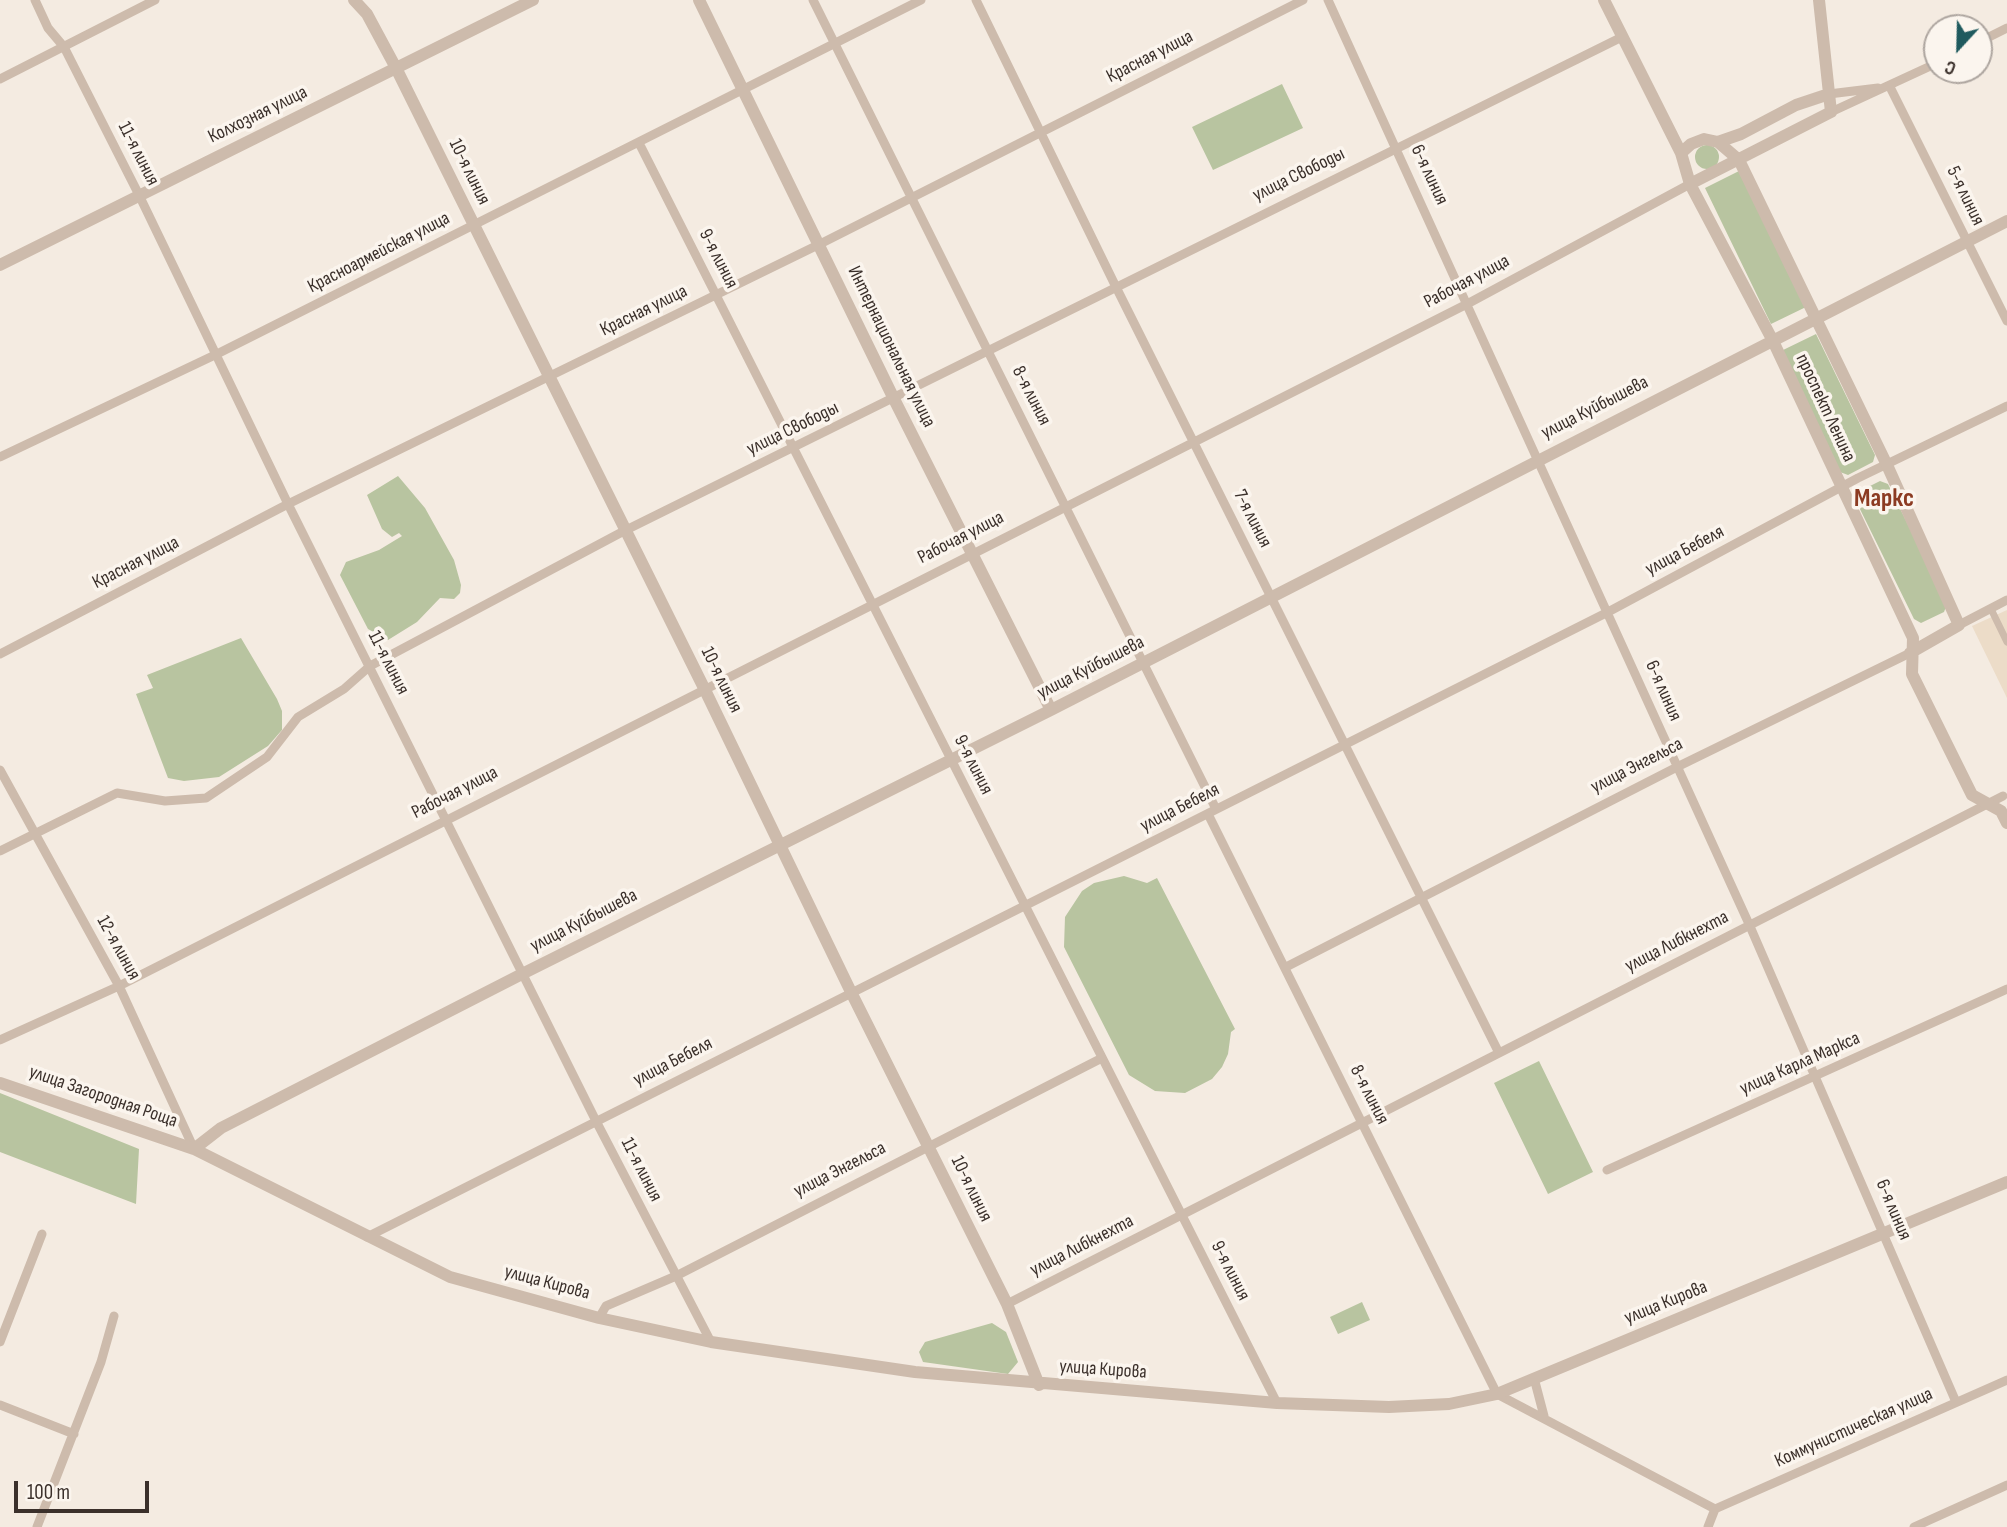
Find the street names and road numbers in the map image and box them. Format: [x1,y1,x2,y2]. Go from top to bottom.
street label: Красная улица [1103,26,1197,88]
street label: Колхозная улица [205,81,311,149]
street label: 11-я линия [112,118,164,190]
street label: 10-я линия [443,135,495,209]
street label: 6-я линия [1405,141,1453,209]
street label: улица Свободы [1249,143,1349,207]
street label: 5-я линия [1941,163,1989,229]
street label: Красноармейская улица [304,207,454,299]
street label: 9-я линия [693,225,743,293]
street label: Рабочая улица [1420,250,1514,314]
street label: Интернациональная улица [842,263,940,431]
street label: Красная улица [597,280,691,342]
street label: проспект Ленина [1790,350,1860,466]
street label: 8-я линия [1006,362,1056,430]
street label: улица Куйбышева [1538,371,1652,445]
street label: улица Свободы [743,397,843,461]
street label: 7-я линия [1228,486,1276,552]
street label: Рабочая улица [914,507,1008,569]
street label: улица Бебеля [1642,521,1728,581]
street label: Красная улица [89,532,183,594]
street label: 11-я линия [362,627,414,699]
street label: улица Куйбышева [1034,631,1148,705]
street label: 10-я линия [695,643,747,717]
street label: 6-я линия [1640,657,1686,725]
street label: 9-я линия [948,731,998,799]
street label: улица Энгельса [1587,733,1687,799]
street label: Рабочая улица [408,762,502,824]
street label: улица Бебеля [1137,778,1223,838]
street label: улица Куйбышева [527,884,641,958]
street label: улица Либкнехта [1621,906,1733,978]
street label: 12-я линия [91,912,145,984]
street label: улица Карла Маркса [1736,1027,1864,1101]
street label: улица Бебеля [630,1032,716,1092]
street label: улица Загородная Роща [26,1061,180,1133]
street label: 8-я линия [1344,1061,1394,1129]
street label: 11-я линия [615,1134,667,1206]
street label: улица Энгельса [790,1137,890,1203]
street label: 10-я линия [945,1152,997,1226]
street label: 6-я линия [1870,1176,1916,1244]
street label: улица Либкнехта [1026,1210,1138,1282]
street label: 9-я линия [1205,1237,1255,1305]
street label: улица Кирова [502,1261,592,1305]
street label: улица Кирова [1621,1276,1711,1330]
street label: улица Кирова [1059,1356,1147,1384]
street label: Коммунистическая улица [1772,1383,1936,1473]

